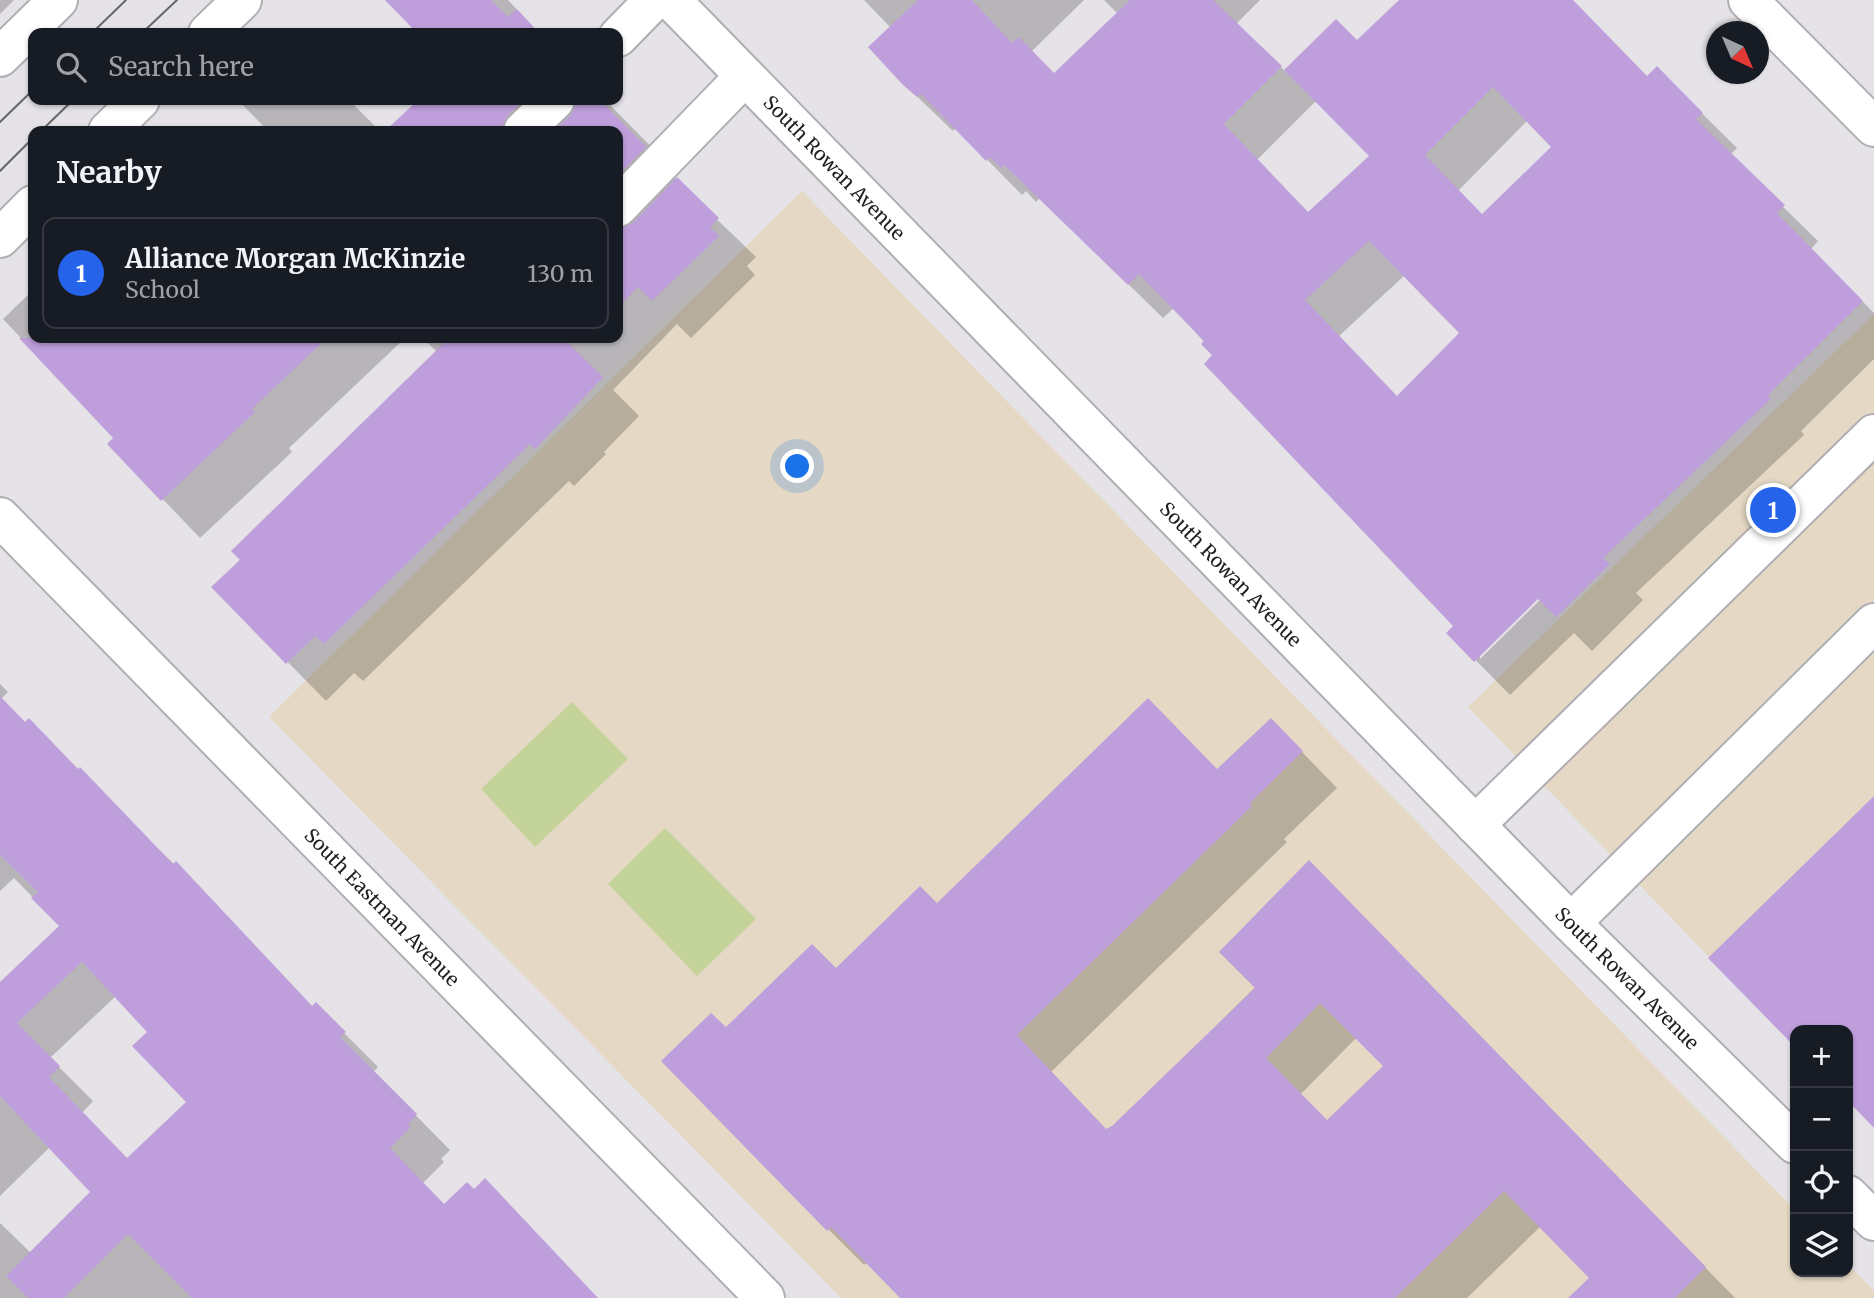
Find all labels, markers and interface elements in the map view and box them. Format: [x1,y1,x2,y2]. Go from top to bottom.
north arrow [1706,21,1769,84]
search box [28,28,623,105]
icon: search [52,48,90,86]
text: Search here [108,50,254,83]
street label: South Rowan Avenue [758,90,910,245]
text: Nearby [56,153,162,191]
text: Alliance Morgan McKinzie [125,242,465,275]
text: 1 [76,259,86,288]
text: 130 m [527,259,593,288]
text: School [125,275,200,304]
your location [780,449,814,483]
pin: 1 [1750,484,1796,536]
street label: South Rowan Avenue [1155,497,1307,652]
street label: South Eastman Avenue [299,823,465,991]
street label: South Rowan Avenue [1550,902,1704,1055]
map controls [1790,1025,1853,1277]
button: + [1790,1025,1853,1088]
button: − [1790,1088,1853,1151]
button: locate [1790,1151,1853,1214]
button: layers [1790,1214,1853,1277]

